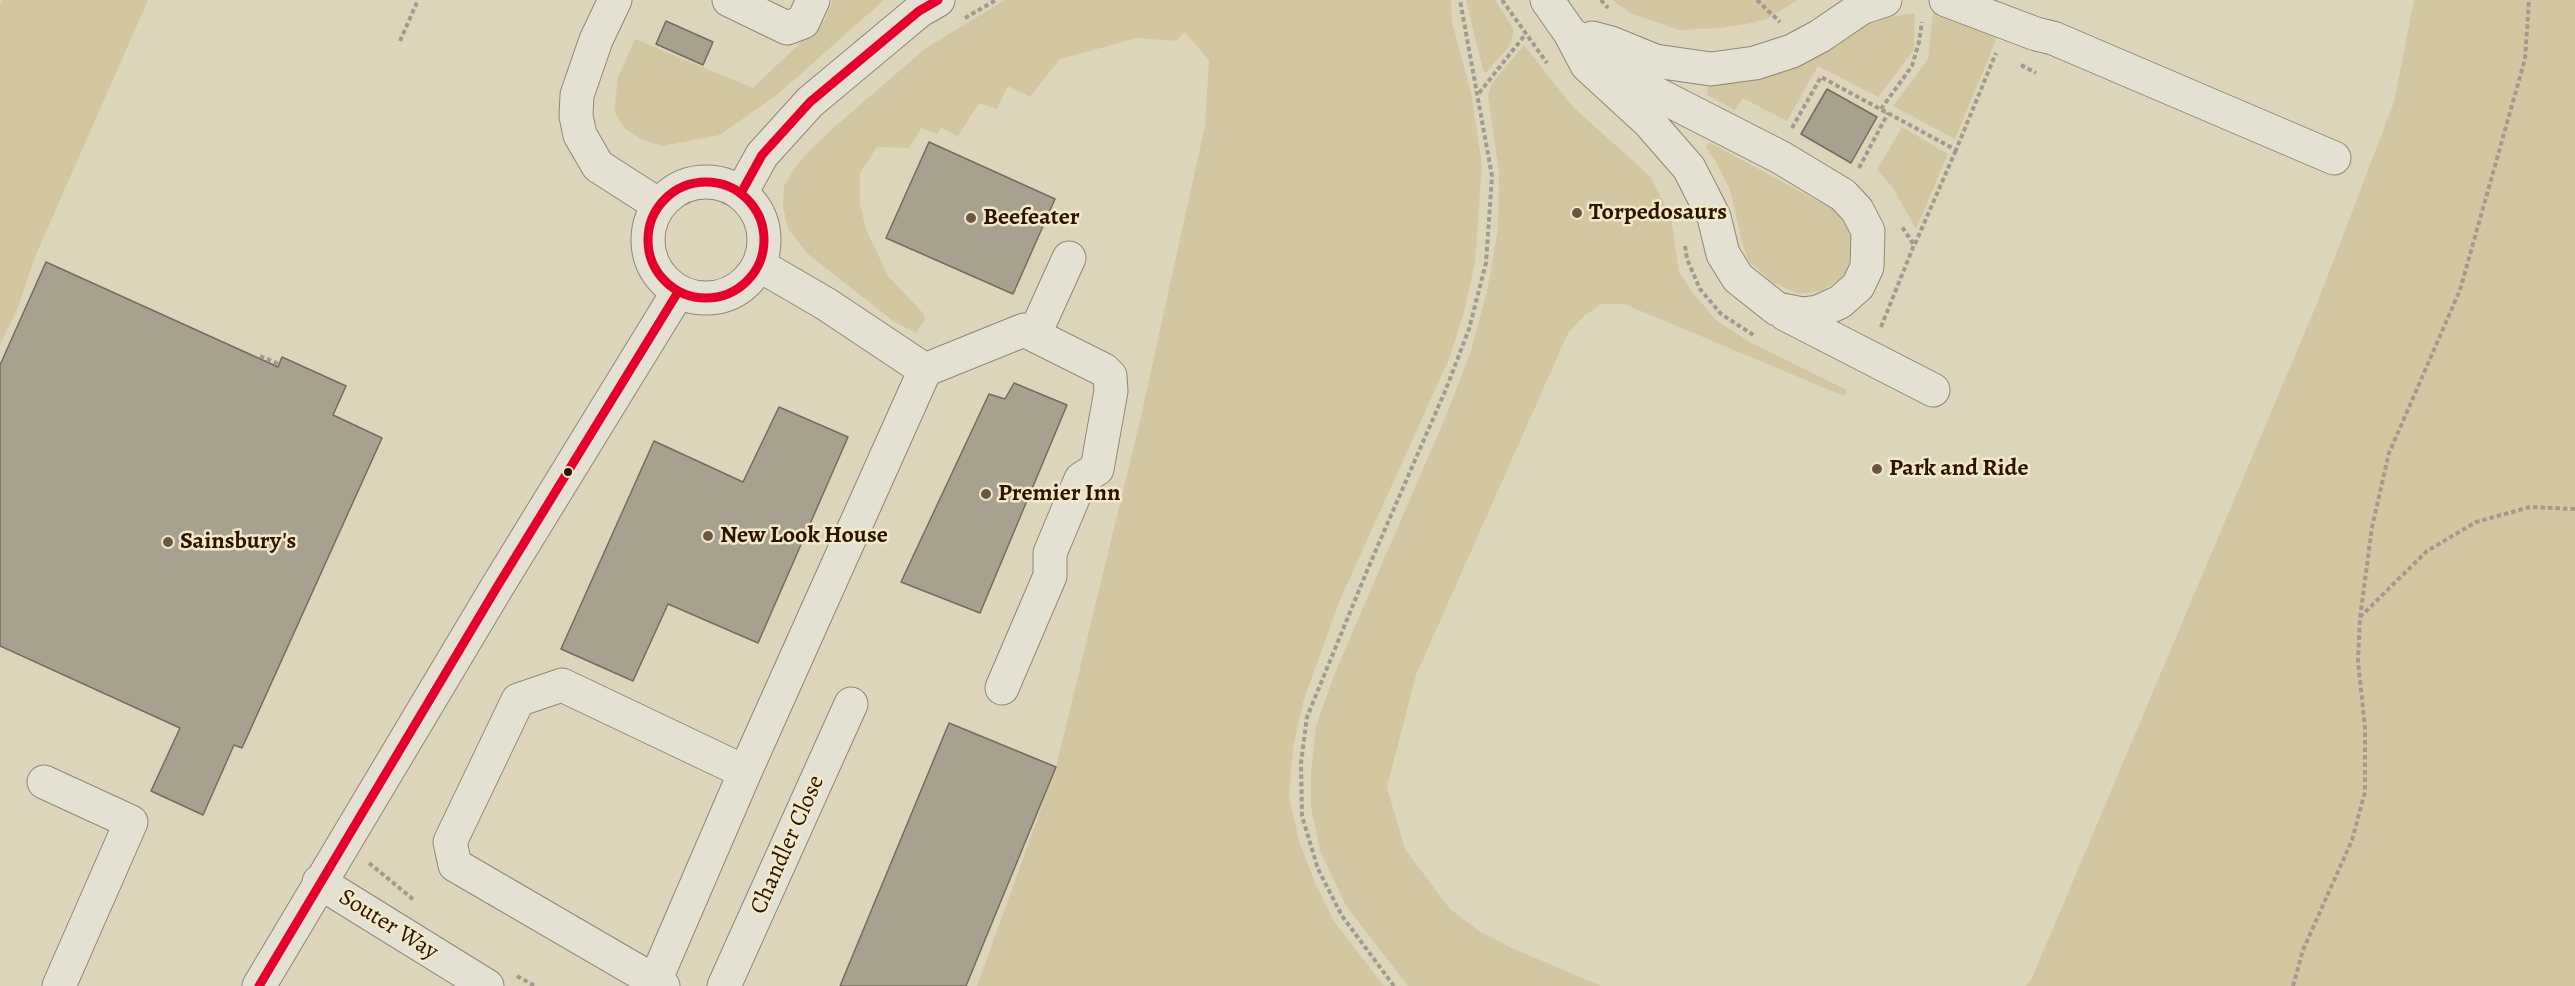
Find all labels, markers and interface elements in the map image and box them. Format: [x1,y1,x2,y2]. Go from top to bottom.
place label: Torpedosaurs [1589,199,1727,227]
place label: Beefeater [983,204,1080,232]
marker: Torpedosaurs [1570,206,1584,220]
marker: Beefeater [964,211,978,225]
place label: Park and Ride [1889,455,2029,483]
marker: Park and Ride [1870,462,1884,476]
unlabelled marker [562,466,574,478]
place label: Premier Inn [998,480,1120,508]
marker: Premier Inn [979,487,993,501]
place label: New Look House [720,522,888,550]
place label: Sainsbury's [180,528,296,556]
marker: New Look House [701,529,715,543]
marker: Sainsbury's [161,535,175,549]
street label: Chandler Close [745,771,831,919]
street label: Souter Way [333,883,443,967]

